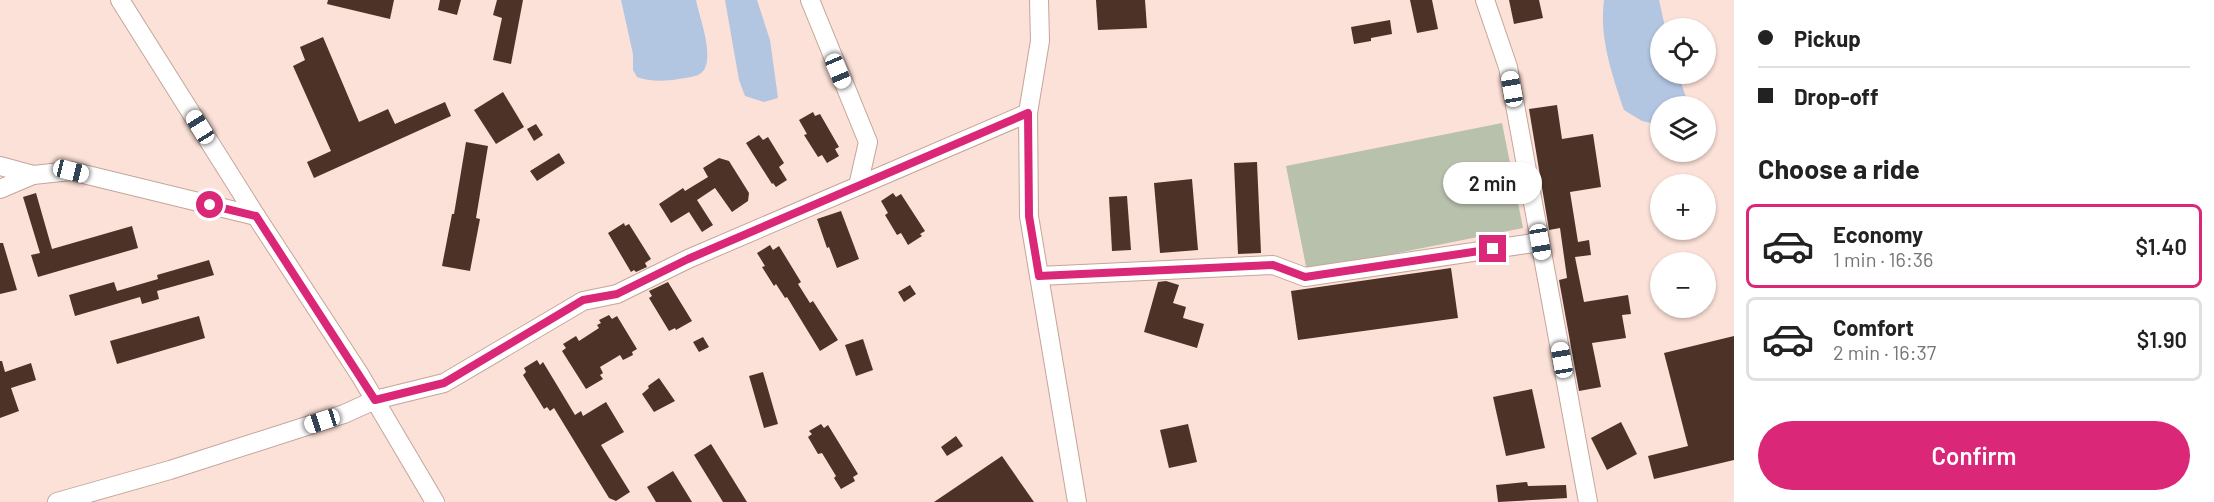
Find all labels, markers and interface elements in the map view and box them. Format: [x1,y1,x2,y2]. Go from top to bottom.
map controls [1650,18,1716,318]
button: locate [1650,18,1716,84]
text: Pickup [1794,25,1861,51]
car [823,51,853,91]
car [1500,70,1524,108]
text: Drop-off [1794,83,1878,109]
button: layers [1650,96,1716,162]
car [183,107,217,147]
text: Choose a ride [1758,152,1920,184]
car [51,158,91,184]
callout: 2 min [1444,162,1543,204]
text: 2 min [1469,171,1516,195]
button: + [1650,174,1716,240]
route start [196,191,223,218]
icon: car [1761,219,1815,273]
text: Economy [1833,221,1923,247]
car [1528,223,1552,261]
text: $1.40 [2135,233,2187,259]
route end [1479,235,1506,262]
text: 1 min · 16:36 [1833,247,1933,271]
button: − [1650,252,1716,318]
icon: car [1761,312,1815,366]
text: Comfort [1833,314,1914,340]
text: $1.90 [2137,326,2187,352]
text: 2 min · 16:37 [1833,340,1936,364]
car [1550,341,1574,379]
car [302,407,342,435]
button: Confirm [1758,421,2190,490]

